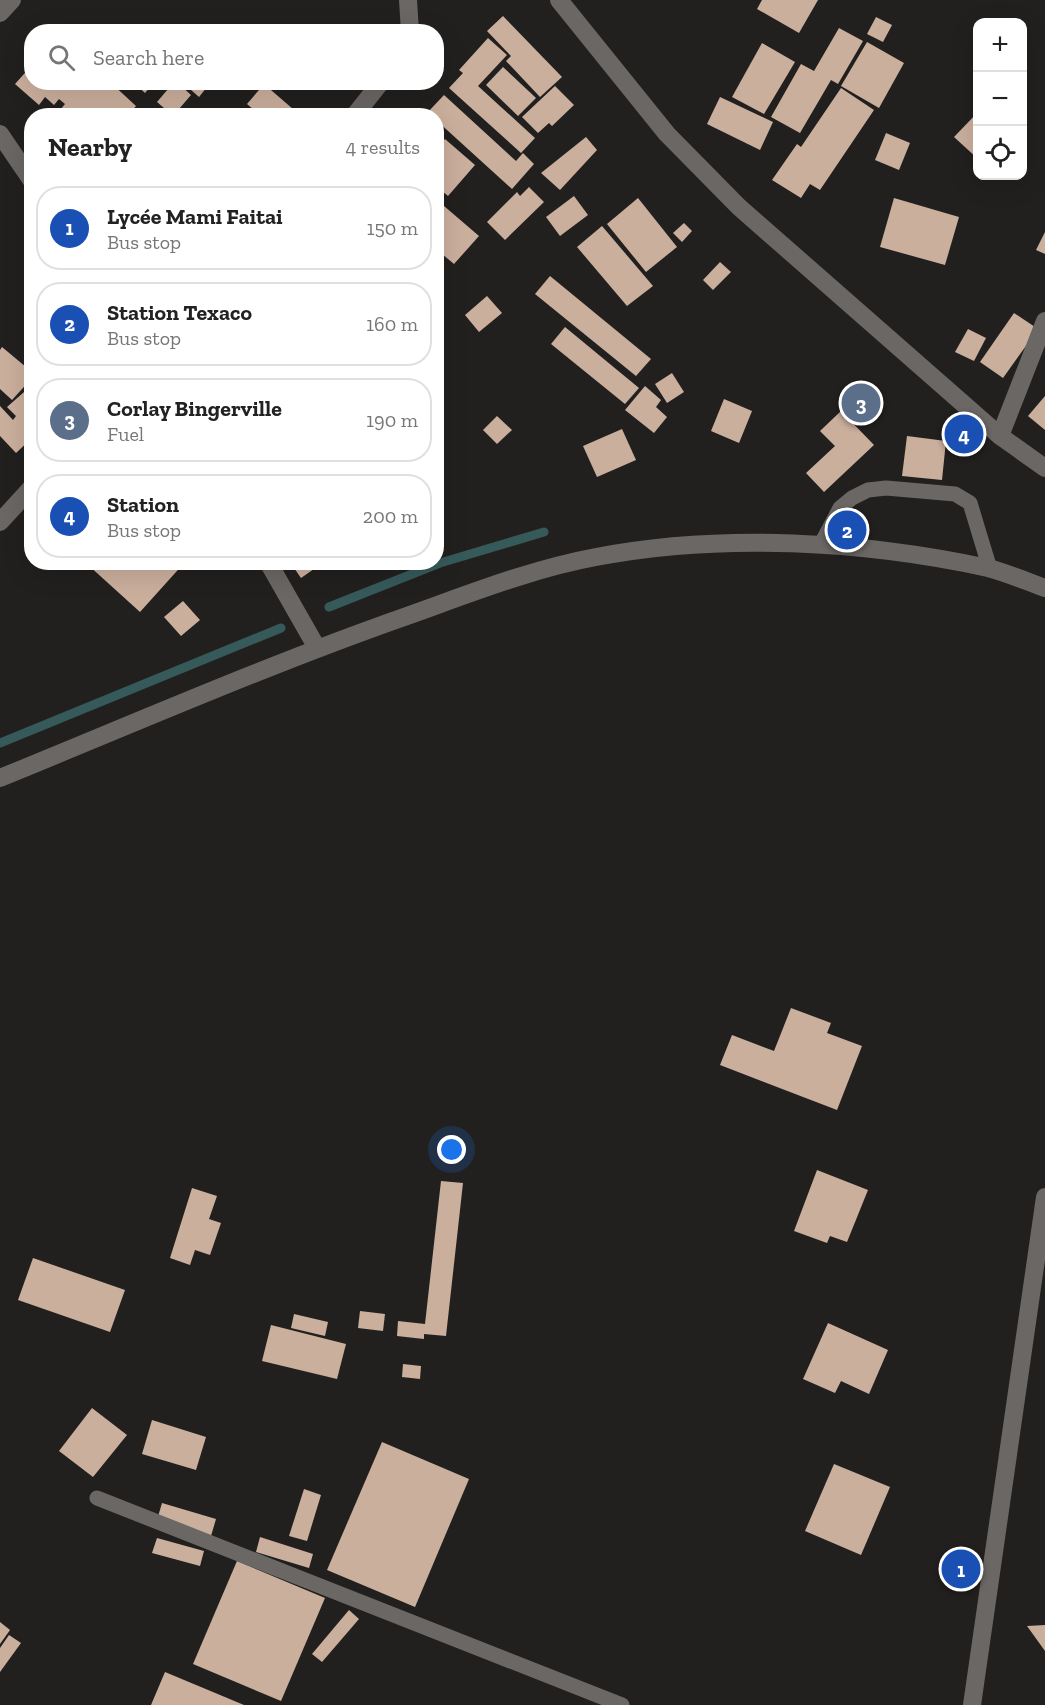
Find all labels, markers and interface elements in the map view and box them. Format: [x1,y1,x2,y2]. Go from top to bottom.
map controls [973,18,1027,180]
button: + [973,18,1027,72]
search box [24,24,444,90]
icon: search [45,41,78,74]
text: Search here [93,44,204,71]
button: − [973,72,1027,126]
button: locate [973,126,1027,180]
text: Nearby [48,131,132,163]
text: 4 results [345,135,420,159]
text: Lycée Mami Faitai [107,203,283,230]
text: 1 [65,216,74,240]
text: 150 m [367,216,418,240]
text: Bus stop [107,230,181,254]
text: Station Texaco [107,299,252,326]
text: 2 [64,312,75,336]
text: 160 m [366,312,418,336]
text: Bus stop [107,326,181,350]
pin: 3 [842,380,880,426]
text: Corlay Bingerville [107,395,282,422]
text: 3 [64,408,75,432]
text: 190 m [366,408,418,432]
pin: 4 [944,412,984,456]
text: Fuel [107,422,144,446]
text: Station [107,491,179,518]
text: 4 [64,504,75,528]
text: 200 m [363,504,418,528]
pin: 2 [828,508,866,552]
text: Bus stop [107,518,181,542]
your location [437,1135,466,1164]
pin: 1 [942,1546,980,1592]

